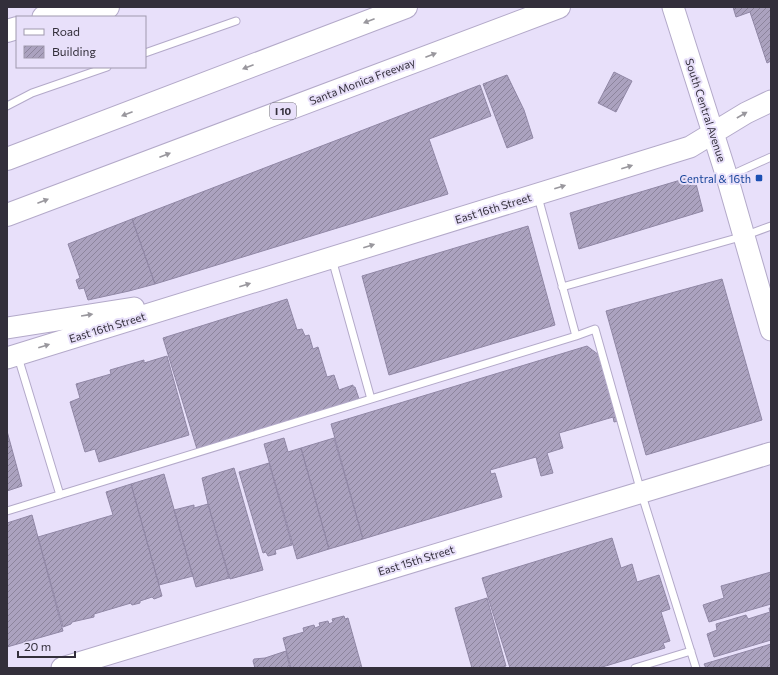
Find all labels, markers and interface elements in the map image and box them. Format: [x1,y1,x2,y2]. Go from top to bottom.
legend [16,16,146,68]
one-way arrow [363,18,375,24]
text: Road [52,24,80,38]
text: Building [52,44,96,58]
one-way arrow [425,52,437,58]
street label: Santa Monica Freeway [307,55,417,107]
street label: South Central Avenue [683,57,729,163]
one-way arrow [241,65,253,71]
road number: I 10 [270,103,296,119]
one-way arrow [120,111,132,117]
one-way arrow [736,112,747,119]
one-way arrow [159,152,171,158]
one-way arrow [621,164,633,170]
place label: Central & 16th [680,172,751,185]
marker: Central & 16th [754,173,764,183]
one-way arrow [554,184,566,190]
street label: East 16th Street [453,190,533,226]
one-way arrow [38,198,50,204]
one-way arrow [363,243,375,249]
one-way arrow [239,282,251,288]
street label: East 16th Street [67,309,147,345]
one-way arrow [81,312,93,318]
one-way arrow [39,343,51,349]
street label: East 15th Street [376,542,456,578]
scale bar [18,633,75,659]
text: 20 m [24,639,51,653]

